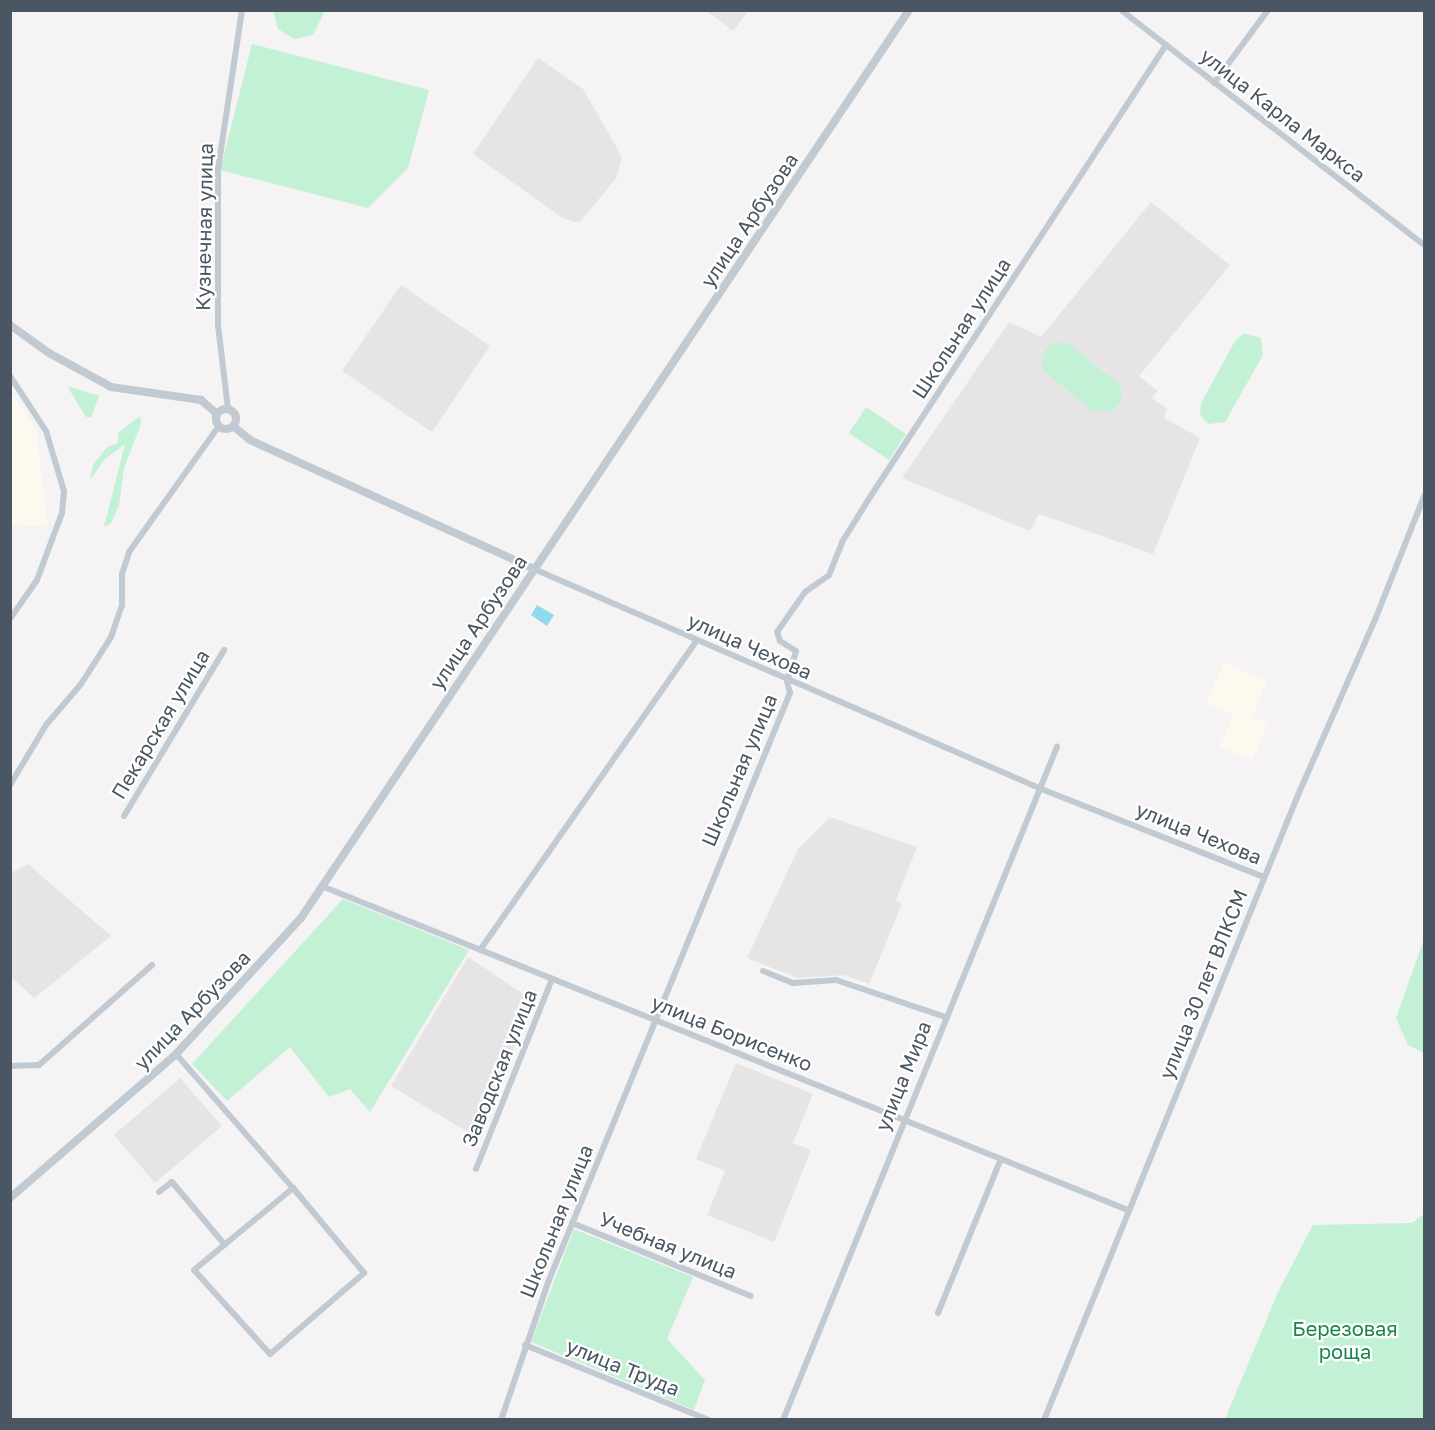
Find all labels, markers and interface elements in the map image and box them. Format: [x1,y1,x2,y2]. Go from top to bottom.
street label: улица Карла Маркса [1196,43,1370,187]
street label: Кузнечная улица [191,143,217,311]
street label: улица Арбузова [695,148,803,292]
street label: Школьная улица [907,253,1015,403]
street label: улица Арбузова [424,550,532,694]
street label: улица Чехова [684,608,816,684]
street label: Пекарская улица [106,645,214,803]
street label: Школьная улица [696,690,782,850]
street label: улица Чехова [1133,797,1265,869]
street label: улица 30 лет ВЛКСМ [1154,886,1252,1082]
street label: улица Арбузова [129,945,255,1075]
street label: Заводская улица [456,986,542,1150]
street label: улица Борисенко [648,990,816,1076]
street label: улица Мира [870,1017,936,1135]
street label: Школьная улица [514,1141,598,1301]
street label: Учебная улица [596,1207,740,1283]
park label: Березовая роща [1292,1316,1398,1363]
street label: улица Труда [563,1333,683,1401]

